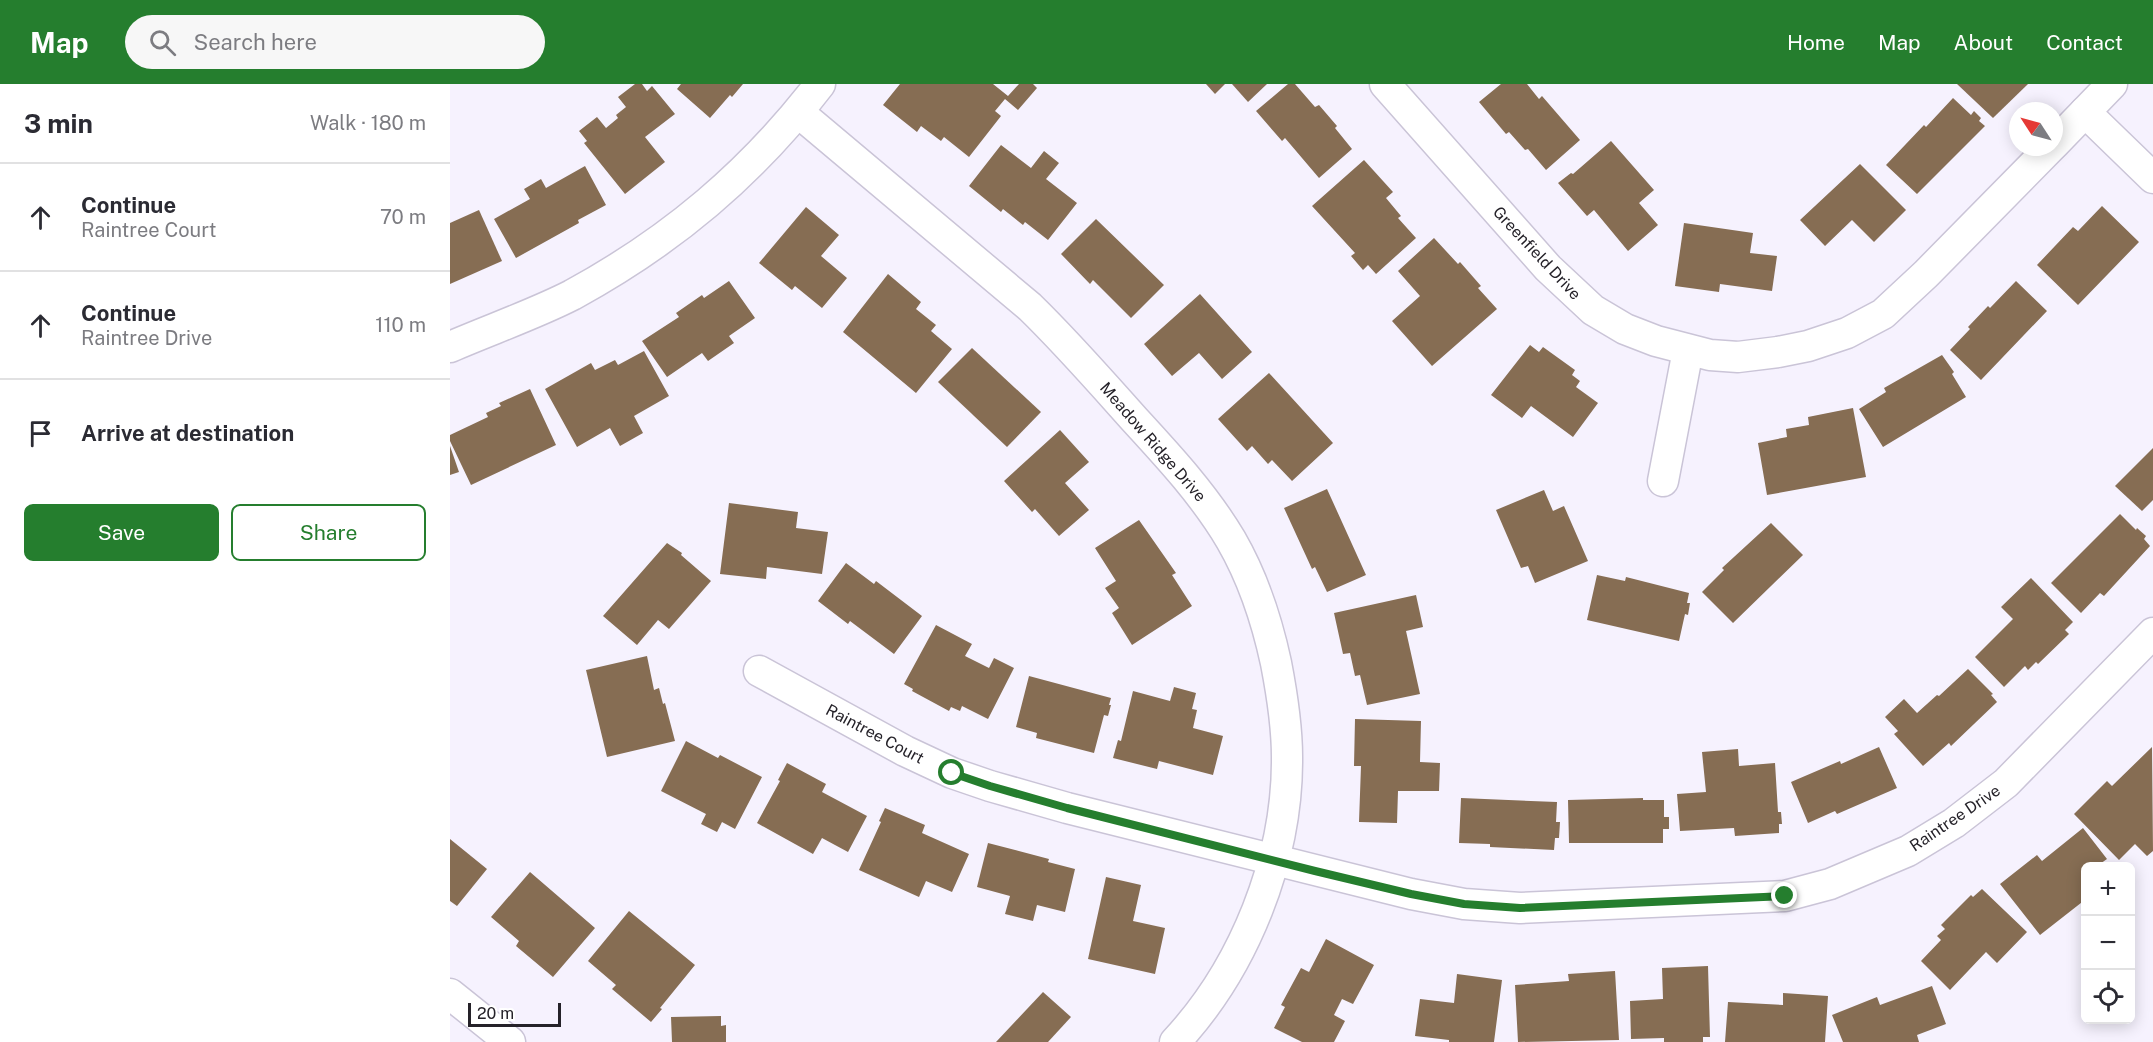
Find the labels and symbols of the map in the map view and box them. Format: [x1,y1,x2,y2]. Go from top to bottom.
north arrow [2009,102,2063,156]
street label: Greenfield Drive [1489,202,1585,304]
street label: Meadow Ridge Drive [1096,379,1210,505]
street label: Raintree Court [823,700,927,768]
route start [938,759,964,785]
street label: Raintree Drive [1906,781,2004,855]
route end [1771,882,1797,908]
scale bar [468,1000,561,1028]

